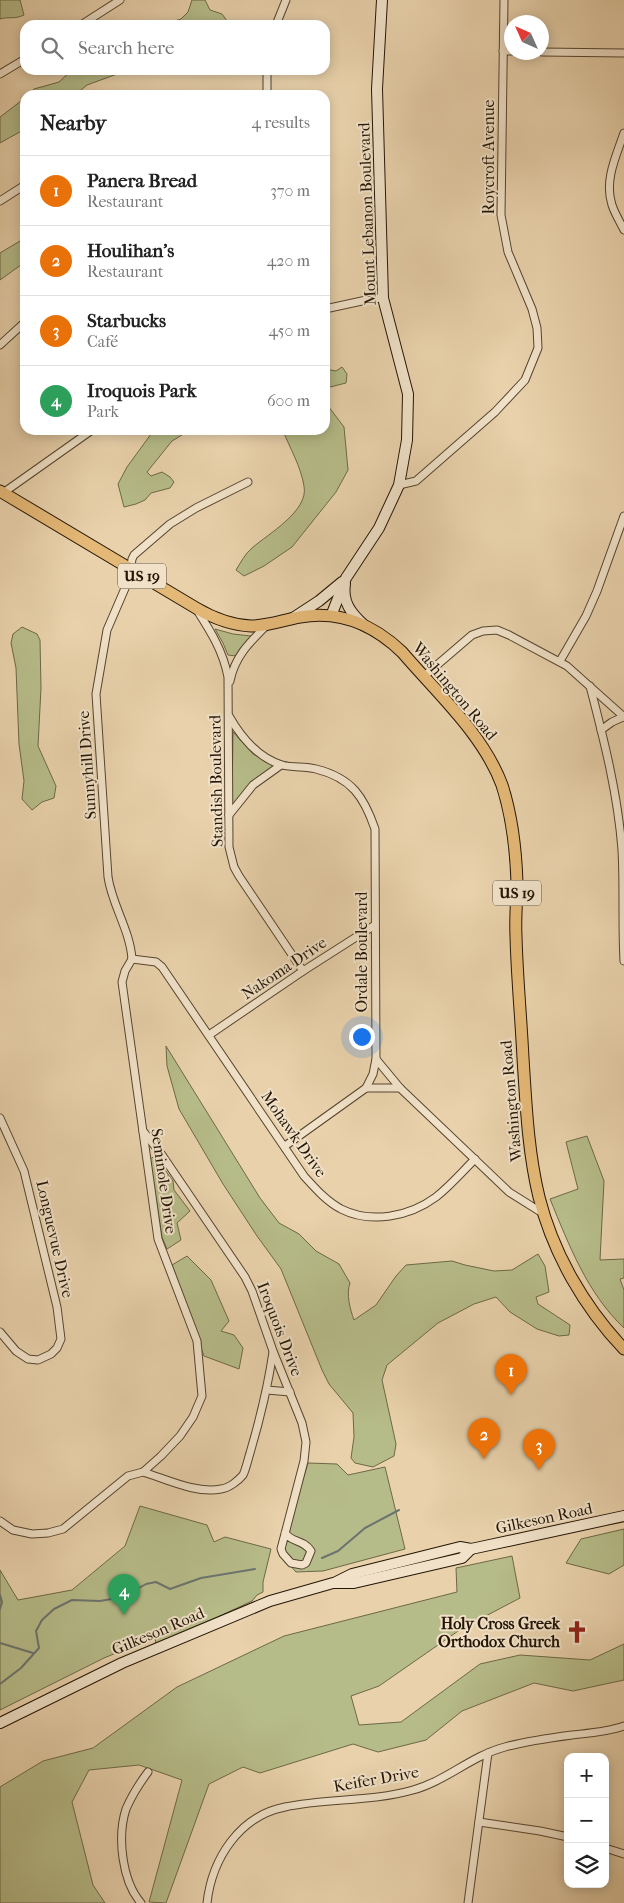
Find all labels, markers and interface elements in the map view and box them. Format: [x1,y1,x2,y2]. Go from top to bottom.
north arrow [504,15,549,60]
search box [20,20,330,75]
icon: search [38,34,66,62]
text: Search here [78,37,174,59]
street label: Roycroft Avenue [479,99,498,215]
text: Nearby [40,111,106,135]
text: 4 results [252,113,310,132]
street label: Mount Lebanon Boulevard [354,122,380,306]
text: Panera Bread [87,170,197,192]
text: 1 [53,181,59,200]
text: 370 m [270,181,310,200]
text: Restaurant [87,192,163,211]
text: Houlihan's [87,240,174,262]
text: 2 [52,251,60,270]
text: 420 m [267,251,310,270]
text: Restaurant [87,262,163,281]
text: Starbucks [87,310,166,332]
text: 3 [53,321,59,340]
text: 450 m [269,321,310,340]
text: Café [87,332,118,351]
text: Iroquois Park [87,380,197,402]
text: 4 [51,391,61,410]
text: 600 m [267,391,310,410]
text: Park [87,402,119,421]
road number: US 19 [118,564,166,588]
street label: Washington Road [408,638,502,744]
street label: Sunnyhill Drive [74,710,100,820]
street label: Standish Boulevard [205,714,227,847]
road number: US 19 [493,880,541,906]
street label: Ordale Boulevard [352,891,371,1013]
street label: Nakoma Drive [238,933,330,1003]
your location [349,1024,375,1050]
street label: Washington Road [496,1039,526,1163]
street label: Mohawk Drive [257,1087,331,1181]
street label: Seminole Drive [147,1127,181,1235]
street label: Longuevue Drive [32,1178,78,1300]
street label: Iroquois Drive [253,1279,307,1379]
pin: 1 [495,1354,527,1395]
pin: 2 [468,1418,500,1459]
pin: 3 [523,1429,555,1470]
street label: Gilkeson Road [494,1498,595,1538]
pin: 4 [108,1574,140,1615]
street label: Gilkeson Road [109,1603,207,1659]
place label: Holy Cross Greek Orthodox Church [438,1614,561,1651]
church icon: Holy Cross Greek Orthodox Church [564,1619,590,1645]
map controls [564,1753,609,1888]
button: + [564,1753,609,1798]
street label: Keifer Drive [332,1762,420,1796]
button: − [564,1798,609,1843]
button: layers [564,1843,609,1888]

